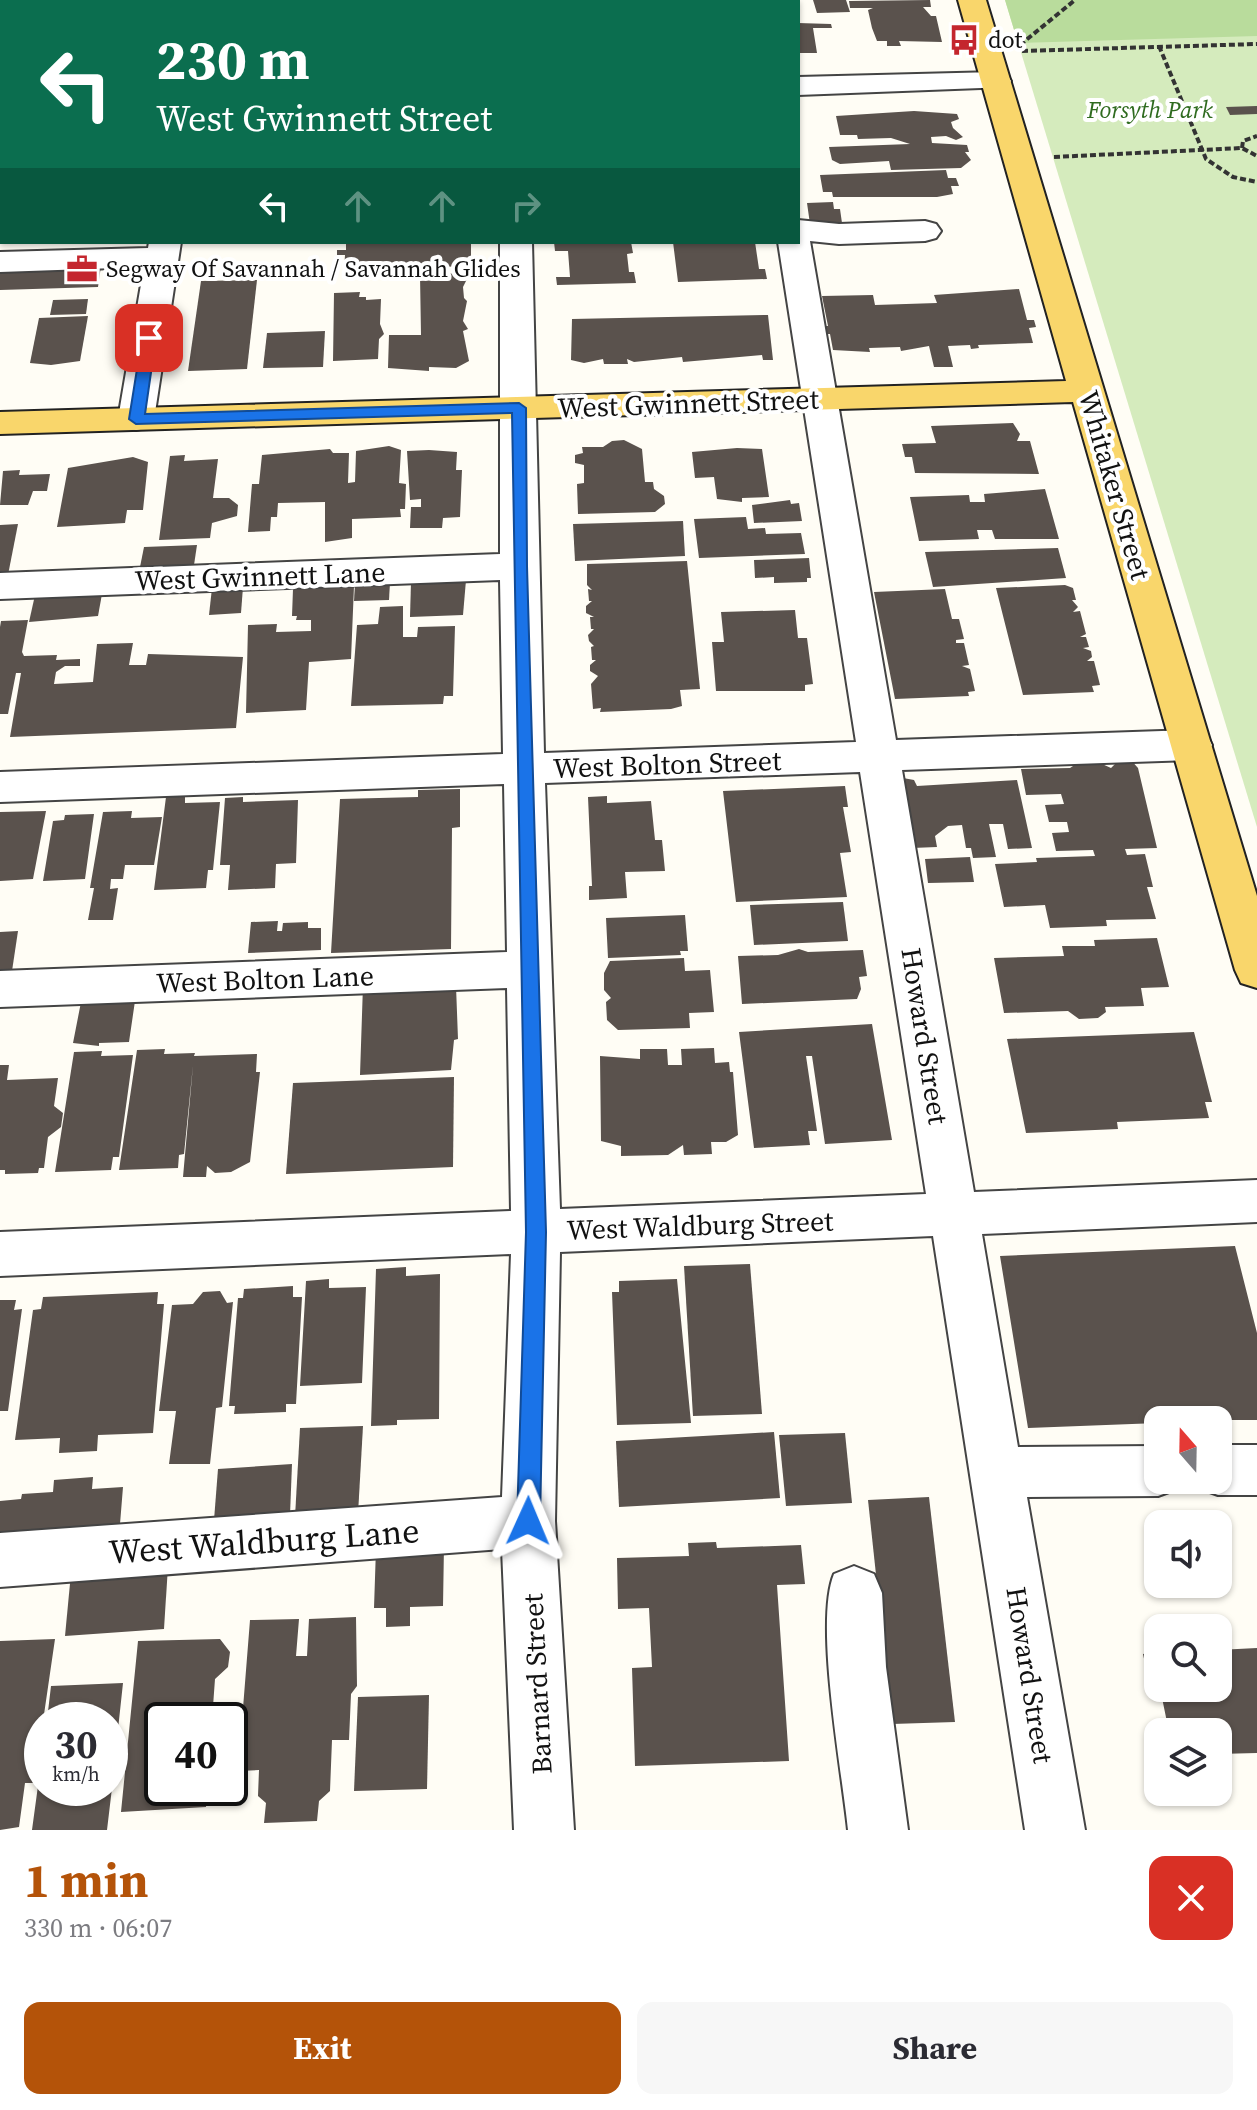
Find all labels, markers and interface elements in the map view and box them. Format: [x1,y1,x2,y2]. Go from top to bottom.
text: 230 m [156,21,310,98]
bus stop icon: dot [947,23,981,57]
place label: dot [988,23,1023,56]
icon: left [24,32,128,136]
park label: Forsyth Park [1086,93,1214,126]
text: West Gwinnett Street [156,94,492,143]
icon: left [252,184,296,228]
icon: ahead [336,184,380,228]
icon: ahead [420,184,464,228]
icon: right [504,184,548,228]
office icon: Segway Of Savannah / Savannah Glides [65,252,99,286]
place label: Segway Of Savannah / Savannah Glides [106,252,521,285]
pin [115,304,183,372]
icon: arrive [127,316,171,360]
street label: West Gwinnett Street [557,379,820,427]
street label: Whitaker Street [1070,386,1160,585]
street label: West Gwinnett Lane [134,553,386,599]
street label: West Bolton Street [552,741,783,787]
street label: Howard Street [892,945,958,1128]
street label: West Bolton Lane [155,956,375,1002]
street label: West Waldburg Street [566,1201,835,1249]
north arrow [1144,1406,1232,1494]
map controls [1144,1406,1232,1806]
position arrow [486,1479,570,1563]
street label: West Waldburg Lane [107,1507,421,1575]
button: sound [1144,1510,1232,1598]
street label: Howard Street [997,1584,1063,1767]
street label: Barnard Street [513,1592,561,1775]
button: search [1144,1614,1232,1702]
speed limit sign: 40 [144,1702,248,1806]
text: 30 [54,1717,98,1771]
button: layers [1144,1718,1232,1806]
text: km/h [52,1760,100,1788]
text: 1 min [24,1847,149,1913]
button: close [1149,1856,1233,1940]
text: 330 m · 06:07 [24,1910,172,1946]
button: Exit [24,2002,621,2094]
button: Share [637,2002,1233,2094]

